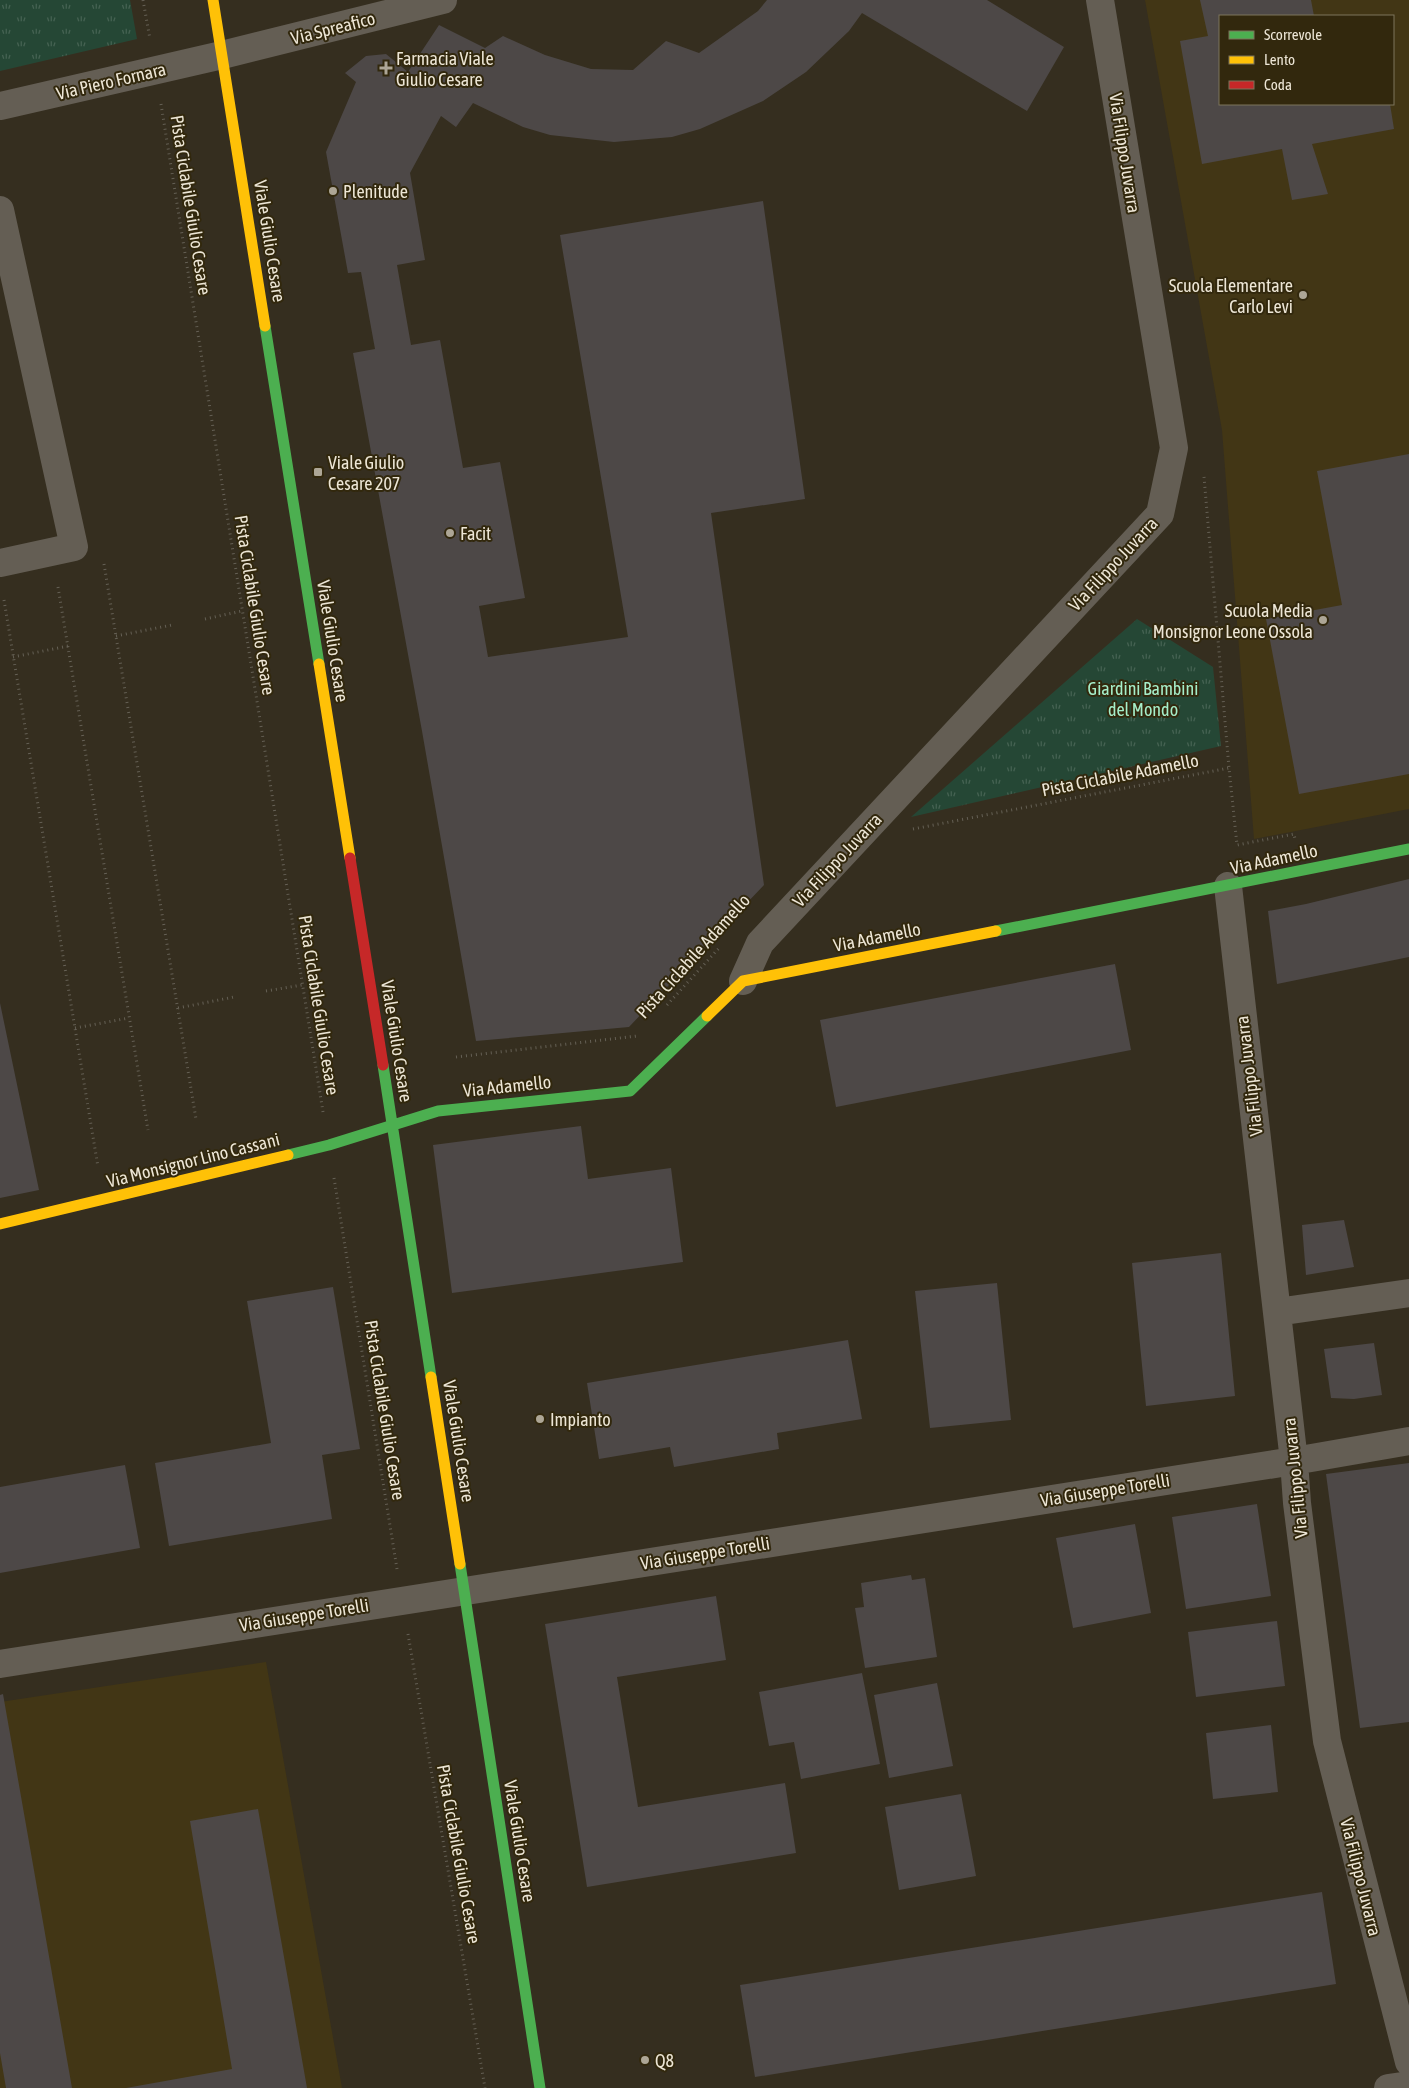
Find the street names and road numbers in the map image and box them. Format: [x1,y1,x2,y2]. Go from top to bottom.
street label: Via Spreafico [289,7,377,49]
street label: Via Piero Fornara [54,58,168,104]
street label: Via Filippo Juvarra [1105,92,1145,214]
street label: Pista Ciclabile Giulio Cesare [166,114,216,296]
street label: Viale Giulio Cesare [250,178,290,304]
street label: Via Filippo Juvarra [1064,513,1162,615]
street label: Pista Ciclabile Giulio Cesare [230,514,280,696]
street label: Viale Giulio Cesare [313,578,353,704]
street label: Pista Ciclabile Adamello [1040,749,1200,801]
street label: Via Filippo Juvarra [788,809,886,911]
street label: Via Adamello [1229,840,1319,878]
street label: Pista Ciclabile Adamello [632,890,754,1022]
street label: Pista Ciclabile Giulio Cesare [294,914,344,1096]
street label: Via Adamello [832,918,922,956]
street label: Viale Giulio Cesare [377,978,417,1104]
street label: Via Filippo Juvarra [1231,1015,1267,1137]
street label: Via Adamello [462,1071,552,1101]
street label: Via Monsignor Lino Cassani [104,1128,282,1192]
street label: Pista Ciclabile Giulio Cesare [360,1319,410,1501]
street label: Viale Giulio Cesare [439,1378,479,1504]
street label: Via Filippo Juvarra [1278,1417,1312,1539]
street label: Via Giuseppe Torelli [1039,1469,1171,1511]
street label: Via Giuseppe Torelli [639,1532,771,1574]
street label: Via Giuseppe Torelli [238,1594,370,1636]
street label: Pista Ciclabile Giulio Cesare [433,1763,485,1945]
street label: Viale Giulio Cesare [500,1778,540,1904]
street label: Via Filippo Juvarra [1336,1816,1386,1938]

